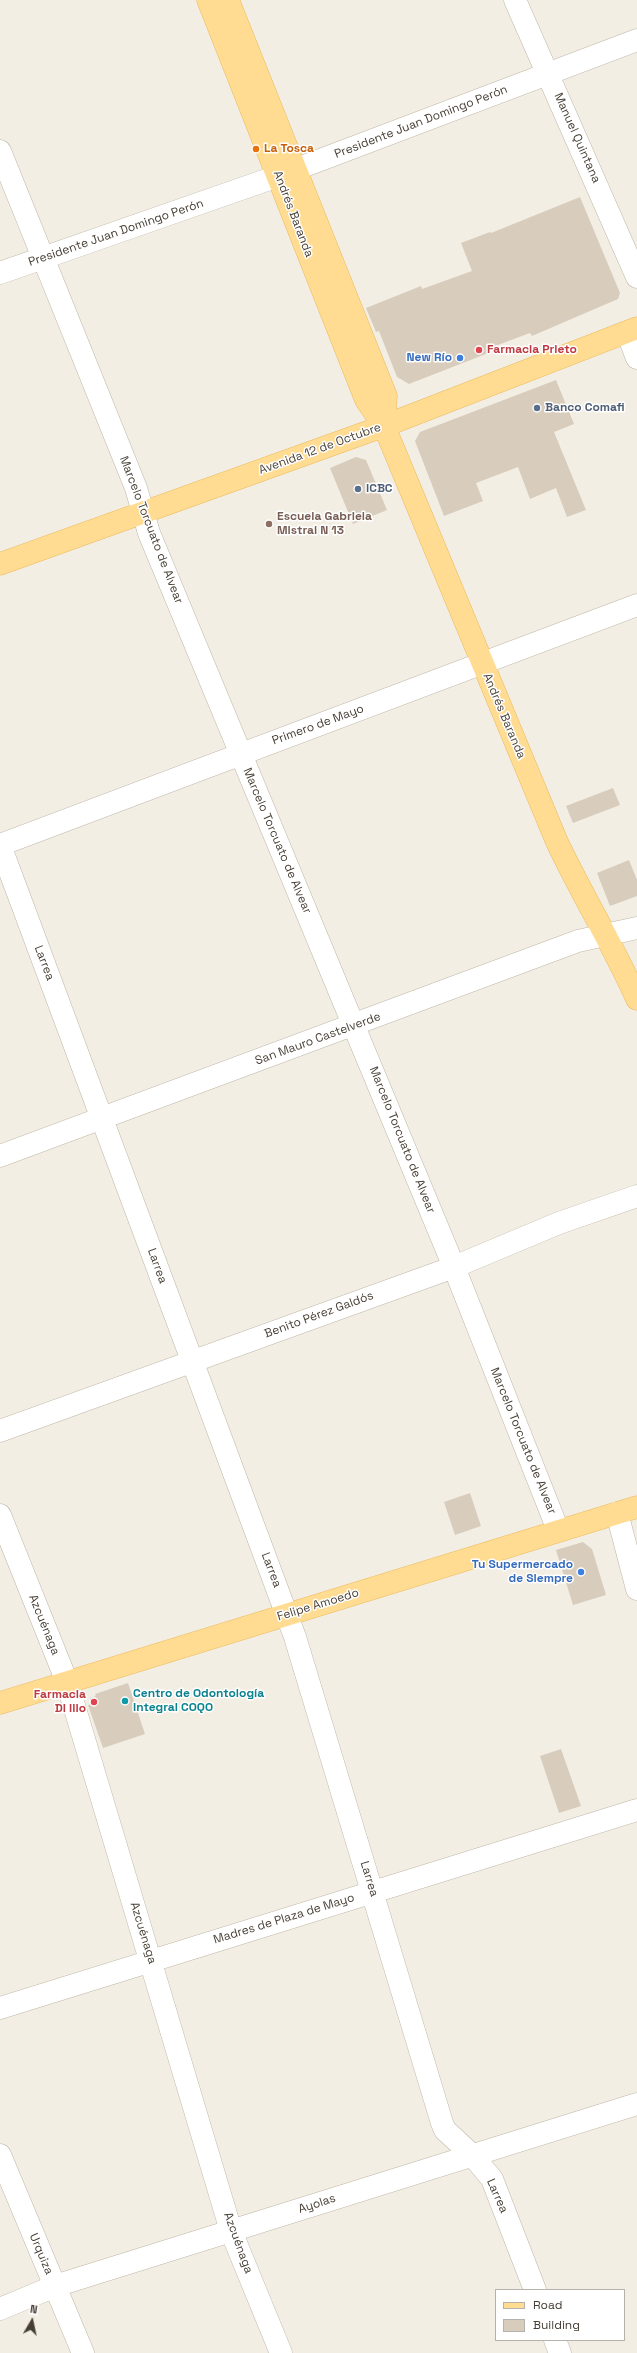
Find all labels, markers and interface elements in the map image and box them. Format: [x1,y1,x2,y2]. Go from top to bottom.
street label: Presidente Juan Domingo Perón [332,82,510,162]
street label: Manuel Quintana [551,91,603,185]
place label: La Tosca [264,142,314,156]
marker: La Tosca [251,144,261,154]
street label: Andrés Baranda [270,169,316,259]
street label: Presidente Juan Domingo Perón [27,196,205,270]
place label: Farmacia Prieto [487,343,577,357]
marker: Farmacia Prieto [474,345,484,355]
place label: New Río [406,351,452,365]
marker: New Río [455,353,465,363]
place label: Banco Comafi [545,401,625,415]
marker: Banco Comafi [532,403,542,413]
street label: Avenida 12 de Octubre [257,420,383,478]
street label: Marcelo Torcuato de Alvear [116,454,186,606]
place label: ICBC [366,482,393,496]
marker: ICBC [353,484,363,494]
place label: Escuela Gabriela Mistral N 13 [277,510,372,538]
marker: Escuela Gabriela Mistral N 13 [264,519,274,529]
street label: Andrés Baranda [479,671,529,761]
street label: Primero de Mayo [270,702,366,748]
street label: Marcelo Torcuato de Alvear [240,766,314,916]
street label: Larrea [31,943,57,983]
street label: San Mauro Castelverde [253,1010,383,1068]
street label: Marcelo Torcuato de Alvear [366,1065,438,1215]
street label: Larrea [144,1246,170,1286]
street label: Benito Pérez Galdós [262,1289,376,1341]
street label: Marcelo Torcuato de Alvear [487,1366,559,1516]
street label: Larrea [258,1550,284,1590]
place label: Tu Supermercado de Siempre [472,1558,573,1586]
marker: Tu Supermercado de Siempre [576,1567,586,1577]
street label: Felipe Amoedo [275,1586,361,1624]
street label: Azcuénaga [25,1593,63,1657]
place label: Centro de Odontología Integral COQO [133,1687,264,1715]
place label: Farmacia Di Ilio [34,1688,86,1716]
marker: Centro de Odontología Integral COQO [120,1696,130,1706]
marker: Farmacia Di Ilio [89,1697,99,1707]
street label: Larrea [357,1860,381,1898]
street label: Madres de Plaza de Mayo [212,1891,356,1947]
street label: Azcuénaga [127,1900,159,1966]
street label: Larrea [483,2176,511,2216]
street label: Ayolas [296,2191,338,2217]
street label: Azcuénaga [220,2211,256,2275]
street label: Urquiza [26,2231,56,2277]
legend [495,2289,625,2341]
text: Road [533,2297,562,2313]
north arrow [12,2301,52,2341]
text: N [29,2302,39,2317]
text: Building [533,2317,580,2333]

